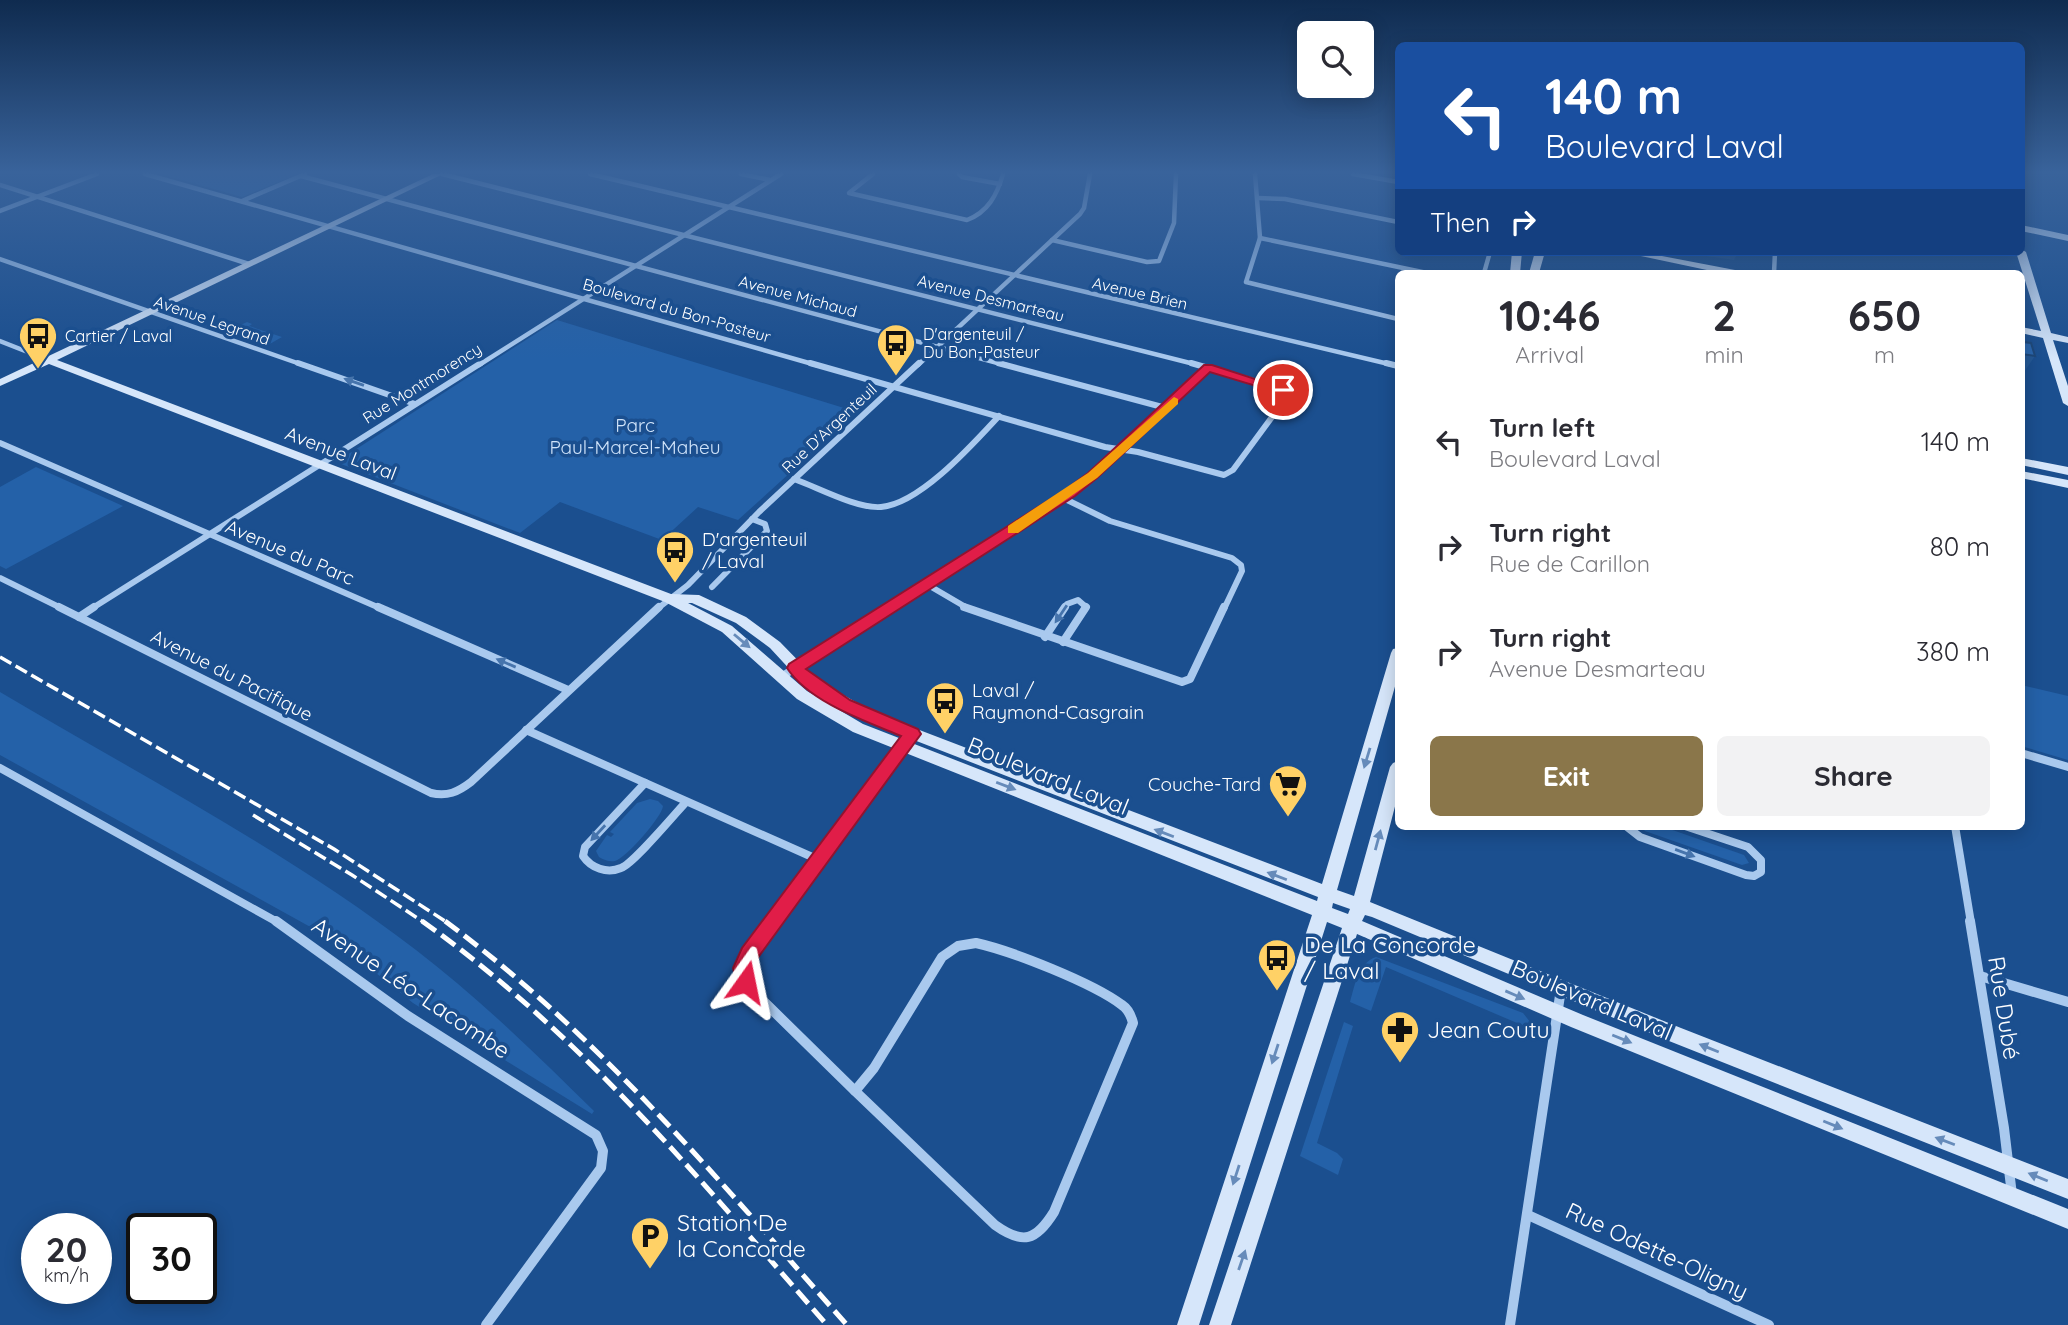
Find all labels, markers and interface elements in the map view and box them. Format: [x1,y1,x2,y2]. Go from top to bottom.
map controls [1297,21,1374,98]
button: search [1297,21,1374,98]
text: 140 m [1545,65,1682,126]
icon: left [1430,70,1521,161]
text: Boulevard Laval [1545,126,1784,166]
icon: right [1504,203,1542,241]
text: Then [1430,206,1490,239]
street label: Avenue Desmarteau [915,270,1067,326]
street label: Avenue Michaud [737,271,859,321]
street label: Avenue Brien [1090,272,1190,314]
street label: Boulevard du Bon-Pasteur [581,274,773,346]
text: 10:46 [1499,289,1601,342]
text: 2 [1712,289,1736,342]
text: 650 [1848,289,1921,342]
street label: Avenue Legrand [151,291,273,349]
bus stop icon: Cartier / Laval [17,315,59,370]
bus stop icon: D'argenteuil / Du Bon-Pasteur [875,322,917,377]
place label: D'argenteuil / Du Bon-Pasteur [923,324,1040,362]
place label: Cartier / Laval [65,326,172,346]
street label: Rue Montmorency [359,338,485,428]
text: Arrival [1515,340,1584,369]
text: min [1705,340,1744,369]
text: m [1874,340,1895,369]
pin [1253,360,1313,420]
icon: arrive [1264,371,1302,409]
one-way arrow [344,376,365,387]
street label: Rue D'Argenteuil [777,379,881,477]
text: Turn left [1489,411,1596,444]
park label: Parc Paul-Marcel-Maheu [549,413,721,459]
street label: Avenue Laval [282,421,400,485]
icon: left [1430,423,1468,461]
text: 140 m [1921,425,1990,458]
text: Boulevard Laval [1489,444,1661,473]
street label: Avenue du Parc [222,514,358,590]
text: Turn right [1489,516,1611,549]
place label: D'argenteuil / Laval [702,527,807,573]
icon: right [1430,528,1468,566]
bus stop icon: D'argenteuil / Laval [654,529,696,584]
text: 80 m [1930,530,1990,563]
text: Rue de Carillon [1489,549,1650,578]
one-way arrow [1054,605,1068,623]
text: Turn right [1489,621,1611,654]
street label: Avenue du Pacifique [147,624,317,726]
one-way arrow [733,633,751,649]
icon: right [1430,633,1468,671]
text: 380 m [1916,635,1990,668]
text: Avenue Desmarteau [1489,654,1706,683]
one-way arrow [495,657,516,668]
place label: Laval / Raymond-Casgrain [972,678,1144,724]
bus stop icon: Laval / Raymond-Casgrain [924,680,966,735]
street label: Boulevard Laval [963,730,1133,821]
button: Exit [1430,736,1703,816]
button: Share [1717,736,1990,816]
one-way arrow [1362,747,1372,768]
supermarket icon: Couche-Tard [1267,763,1309,818]
place label: Couche-Tard [1148,772,1261,796]
one-way arrow [996,781,1017,792]
one-way arrow [590,824,606,842]
one-way arrow [1153,827,1174,838]
one-way arrow [1374,829,1384,850]
one-way arrow [1674,848,1695,859]
one-way arrow [1266,870,1287,881]
street label: Avenue Léo-Lacombe [307,910,516,1065]
place label: De La Concorde / Laval [1304,930,1476,985]
bus stop icon: De La Concorde / Laval [1256,937,1298,992]
position arrow [709,945,783,1019]
street label: Boulevard Laval [1507,953,1677,1046]
street label: Rue Dubé [1982,954,2027,1062]
one-way arrow [1505,989,1525,1001]
pharmacy icon: Jean Coutu [1379,1009,1421,1064]
place label: Jean Coutu [1427,1015,1550,1044]
one-way arrow [1611,1034,1632,1045]
one-way arrow [1698,1043,1719,1054]
one-way arrow [1269,1044,1280,1065]
one-way arrow [1822,1119,1843,1130]
one-way arrow [1934,1135,1955,1146]
one-way arrow [1230,1165,1240,1186]
one-way arrow [2028,1171,2049,1182]
street label: Rue Odette-Oligny [1561,1196,1753,1306]
place label: Station De la Concorde [677,1208,806,1263]
speed limit sign: 30 [126,1213,217,1304]
parking icon: Station De la Concorde [629,1215,671,1270]
text: 20 [46,1227,87,1271]
one-way arrow [1237,1250,1248,1271]
text: km/h [44,1264,89,1287]

